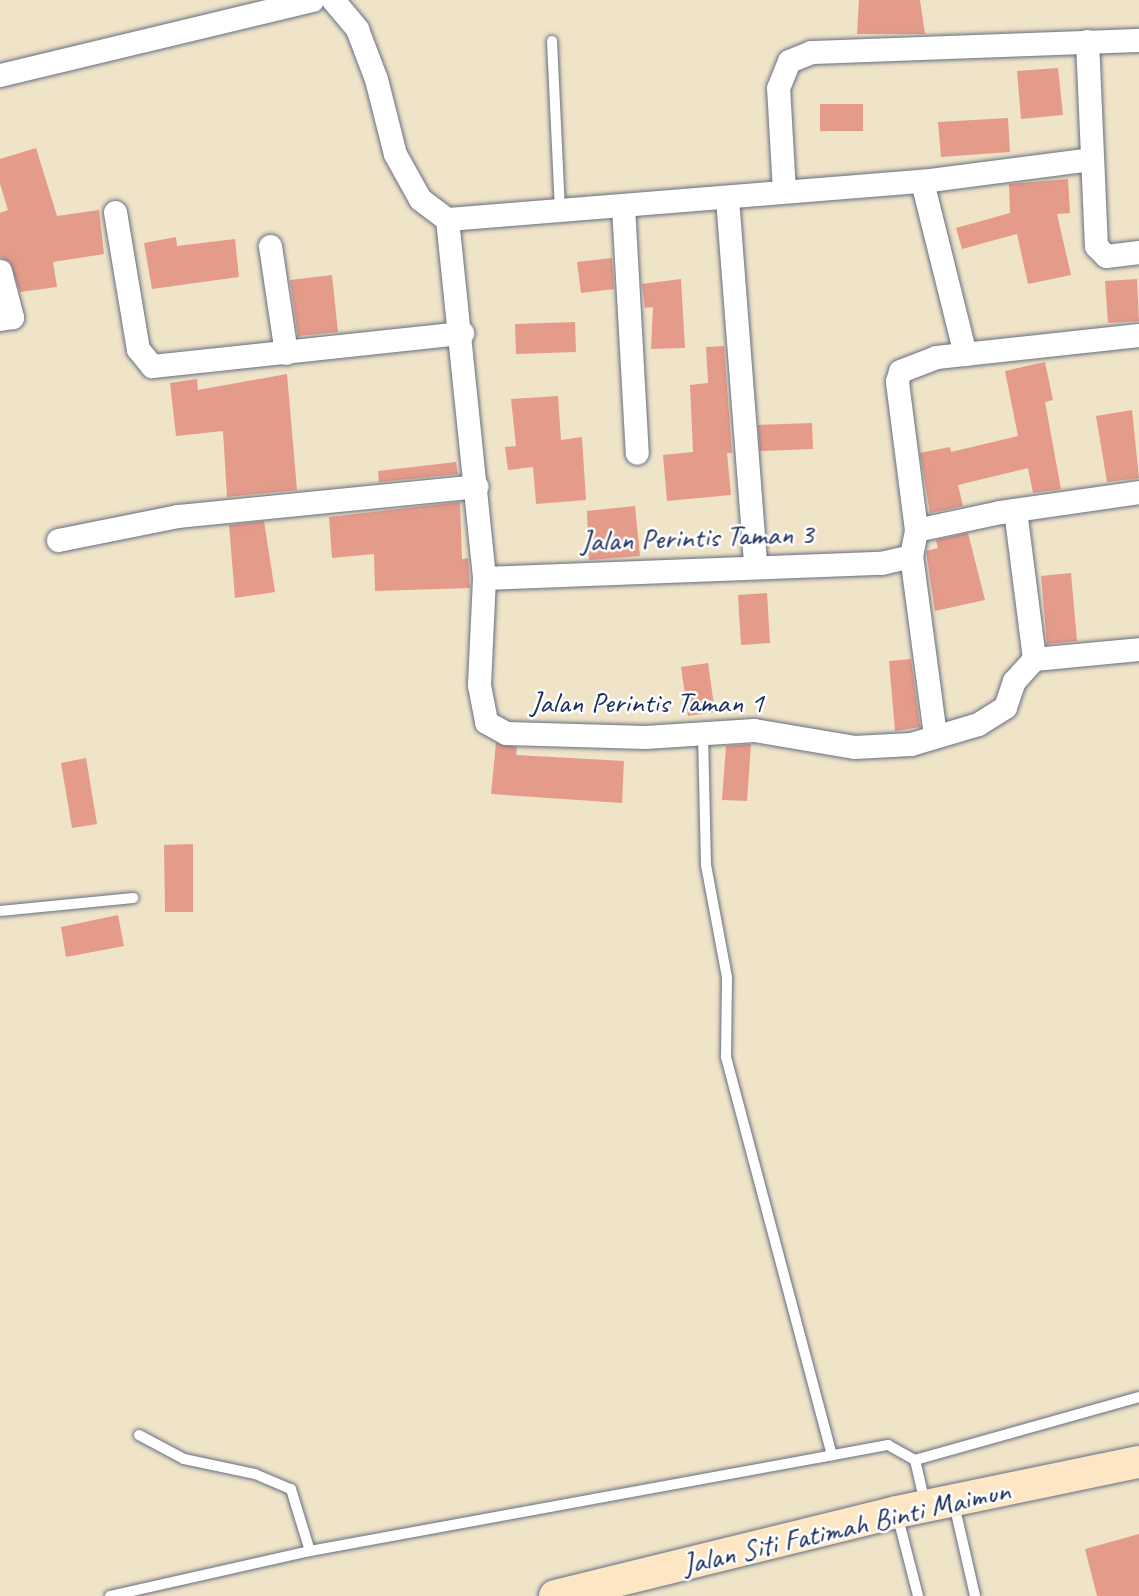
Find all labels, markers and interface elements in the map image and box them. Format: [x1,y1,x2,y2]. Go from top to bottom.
street label: Jalan Perintis Taman 3 [580,515,814,559]
street label: Jalan Perintis Taman 1 [530,684,764,720]
street label: Jalan Siti Fatimah Binti Maimun [678,1472,1014,1582]

